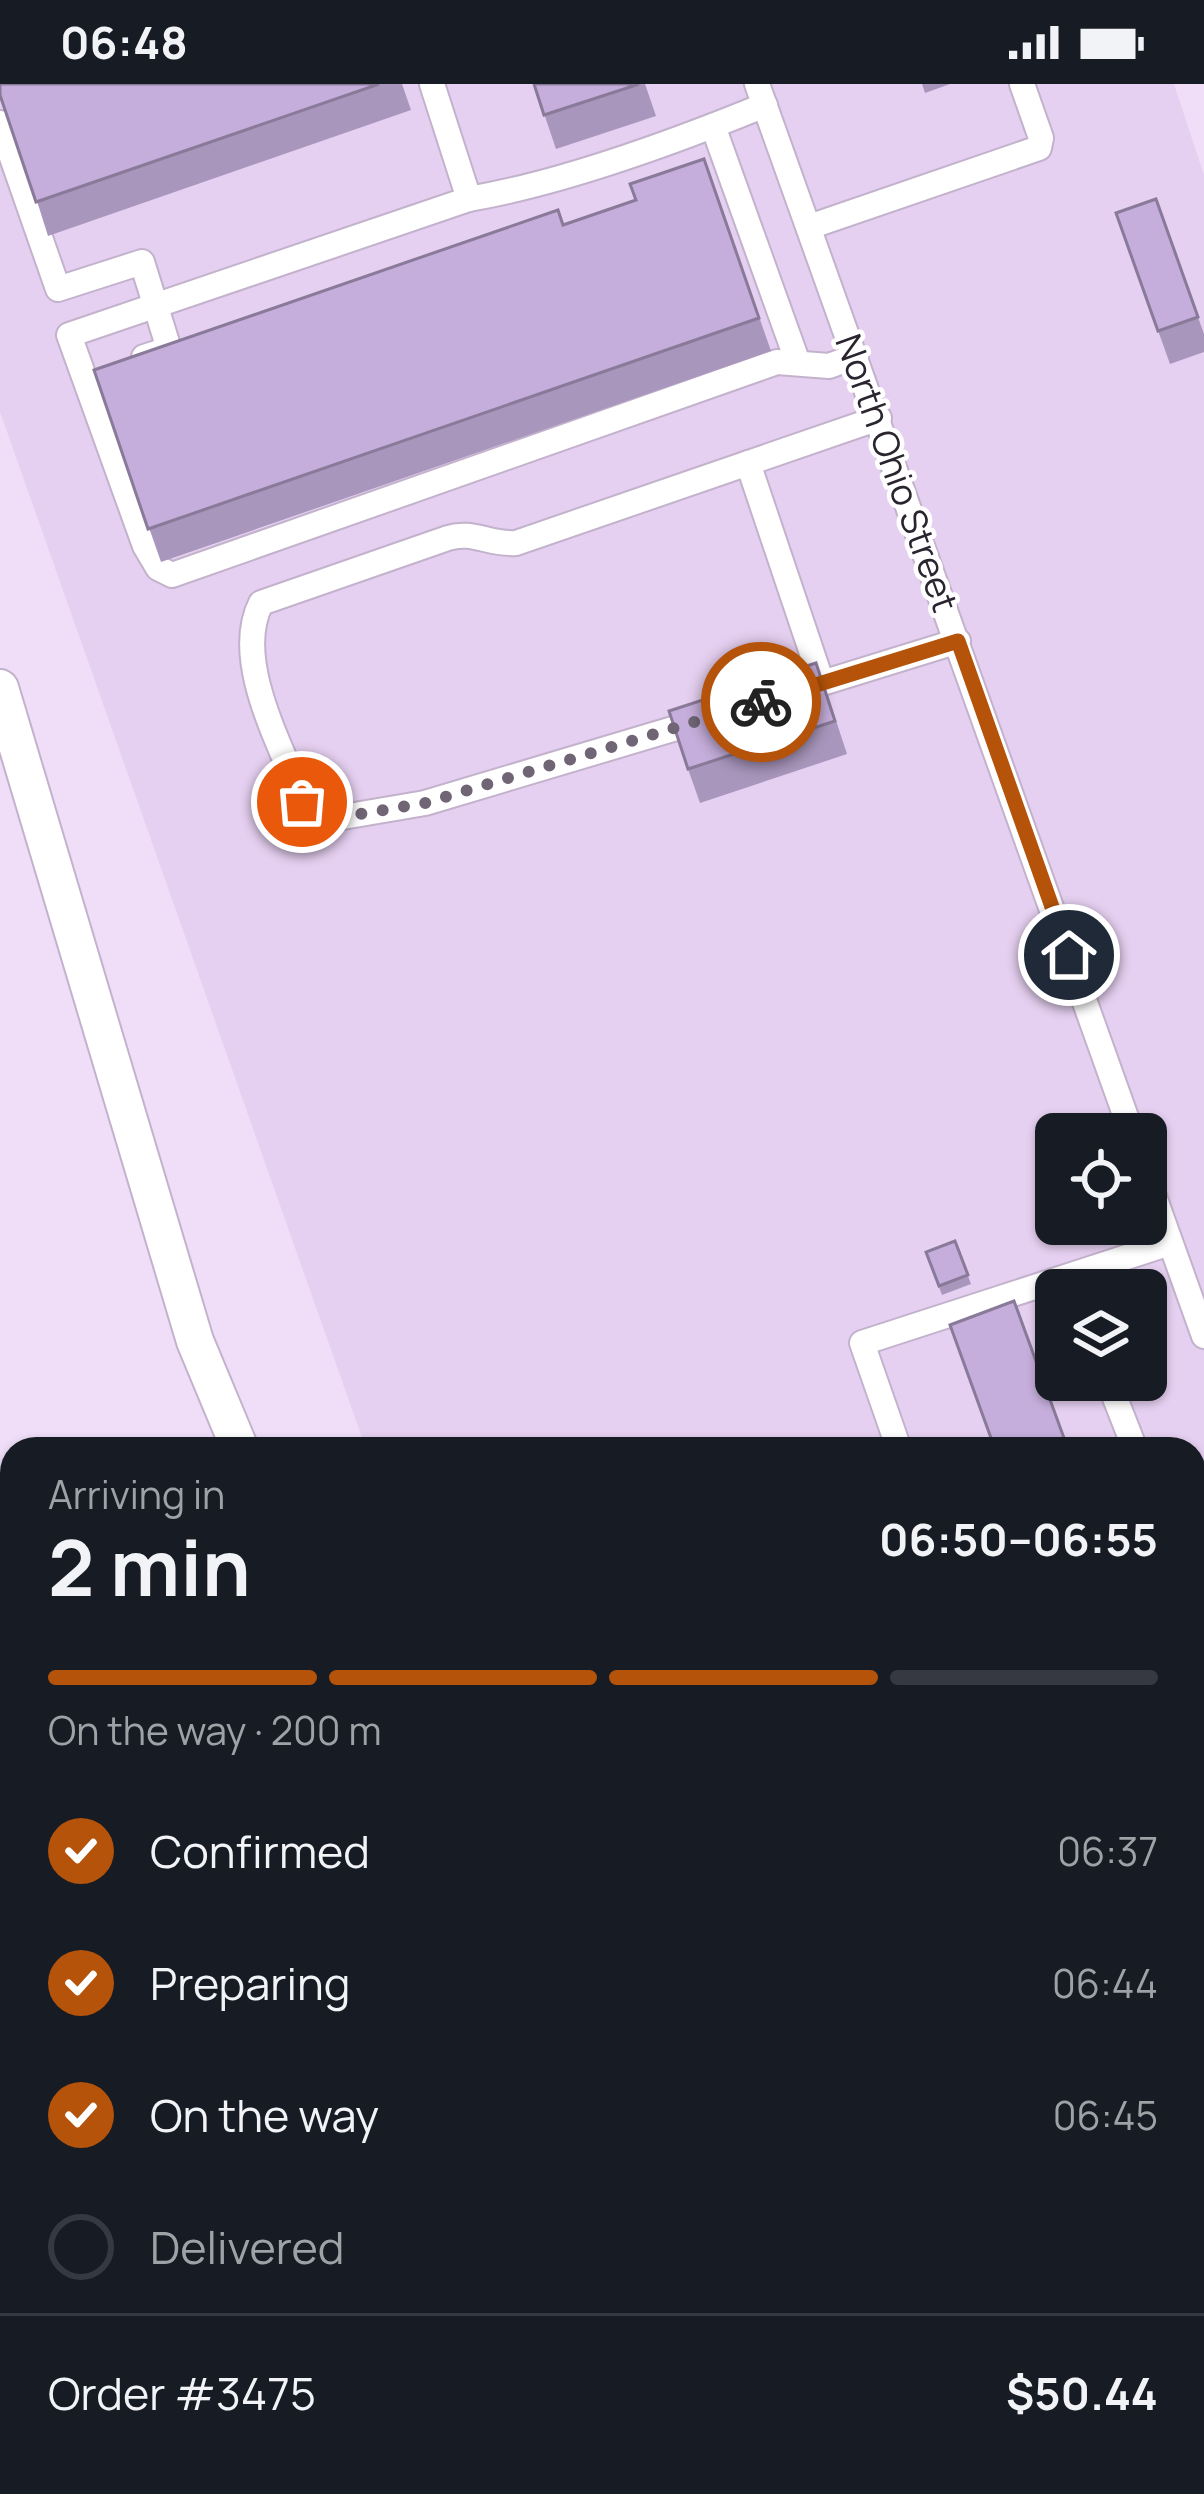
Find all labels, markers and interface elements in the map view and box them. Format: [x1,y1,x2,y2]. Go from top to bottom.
text: 06:48 [60,11,188,73]
street label: North Ohio Street [825,327,970,618]
courier [701,642,821,762]
icon: bike [728,669,794,735]
pin [251,751,353,853]
icon: bag [269,769,335,835]
pin [1018,904,1120,1006]
icon: home [1036,922,1102,988]
map controls [1035,1113,1167,1401]
button: locate [1035,1113,1167,1245]
button: layers [1035,1269,1167,1401]
text: Arriving in [48,1467,225,1521]
text: 06:50–06:55 [879,1508,1158,1570]
text: 2 min [48,1513,251,1619]
text: On the way · 200 m [48,1703,382,1757]
icon: check [48,1818,114,1884]
text: Confirmed [150,1820,370,1882]
text: 06:37 [1057,1824,1158,1878]
icon: check [48,1950,114,2016]
text: Preparing [150,1952,350,2014]
text: 06:44 [1052,1956,1158,2010]
icon: check [48,2082,114,2148]
text: On the way [150,2084,379,2146]
text: 06:45 [1053,2088,1158,2142]
text: Delivered [150,2216,345,2278]
text: Order #3475 [48,2362,316,2424]
text: $50.44 [1006,2362,1158,2424]

